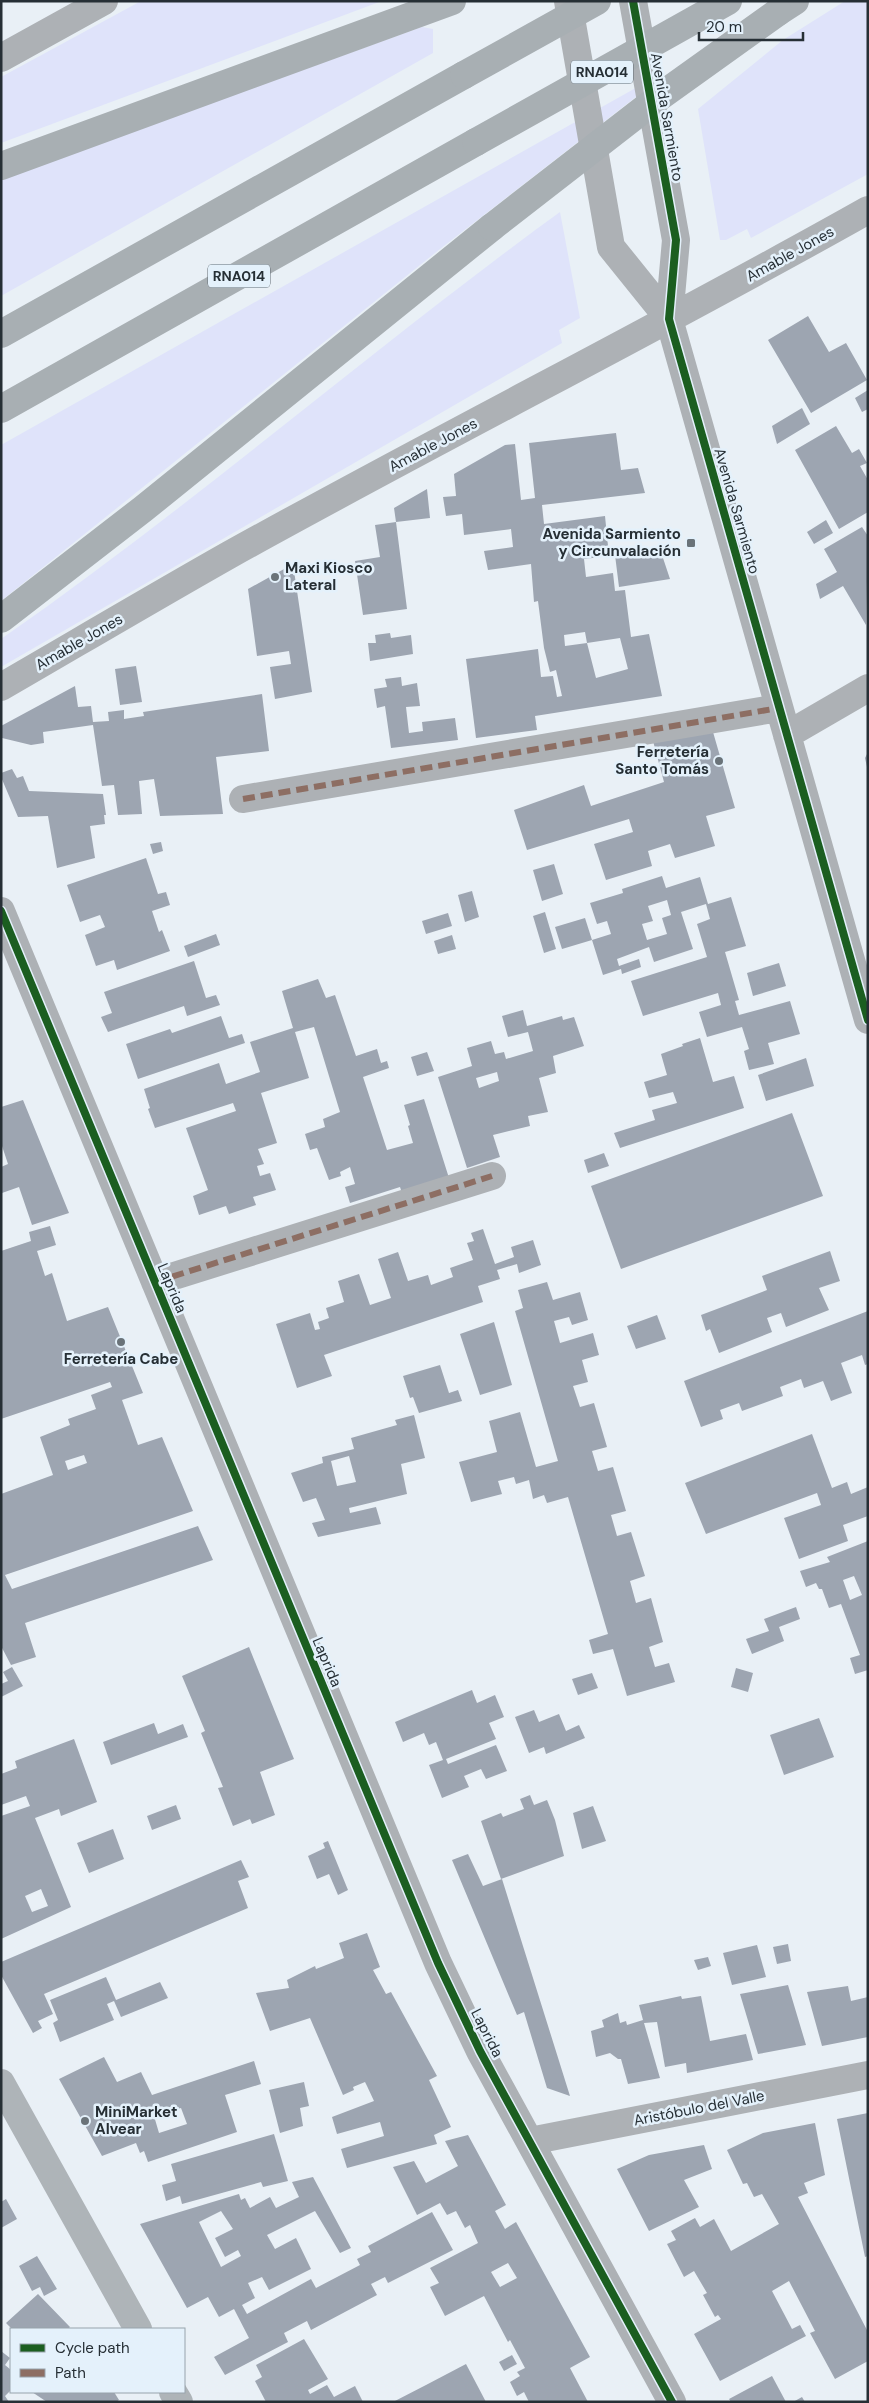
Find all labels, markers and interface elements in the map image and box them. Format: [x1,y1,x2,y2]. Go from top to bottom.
scale bar [699,10,803,42]
text: 20 m [706,17,742,37]
street label: Avenida Sarmiento [646,51,688,183]
road number: RNA014 [571,61,633,84]
street label: Amable Jones [742,222,838,286]
road number: RNA014 [208,264,270,288]
street label: Amable Jones [385,413,481,477]
street label: Avenida Sarmiento [709,446,765,576]
place label: Avenida Sarmiento y Circunvalación [543,524,681,561]
marker: Avenida Sarmiento y Circunvalación [685,537,697,549]
place label: Maxi Kiosco Lateral [285,558,373,595]
marker: Maxi Kiosco Lateral [269,571,281,583]
street label: Amable Jones [32,609,126,675]
place label: Ferretería Santo Tomás [615,742,709,779]
marker: Ferretería Santo Tomás [713,755,725,767]
street label: Laprida [153,1260,191,1316]
marker: Ferretería Cabe [115,1336,127,1348]
place label: Ferretería Cabe [64,1349,178,1369]
street label: Laprida [308,1634,346,1690]
street label: Laprida [466,2005,508,2061]
street label: Aristóbulo del Valle [632,2086,766,2130]
place label: MiniMarket Alvear [95,2102,177,2139]
marker: MiniMarket Alvear [79,2115,91,2127]
legend [10,2328,185,2393]
text: Cycle path [55,2338,130,2358]
text: Path [55,2363,86,2383]

